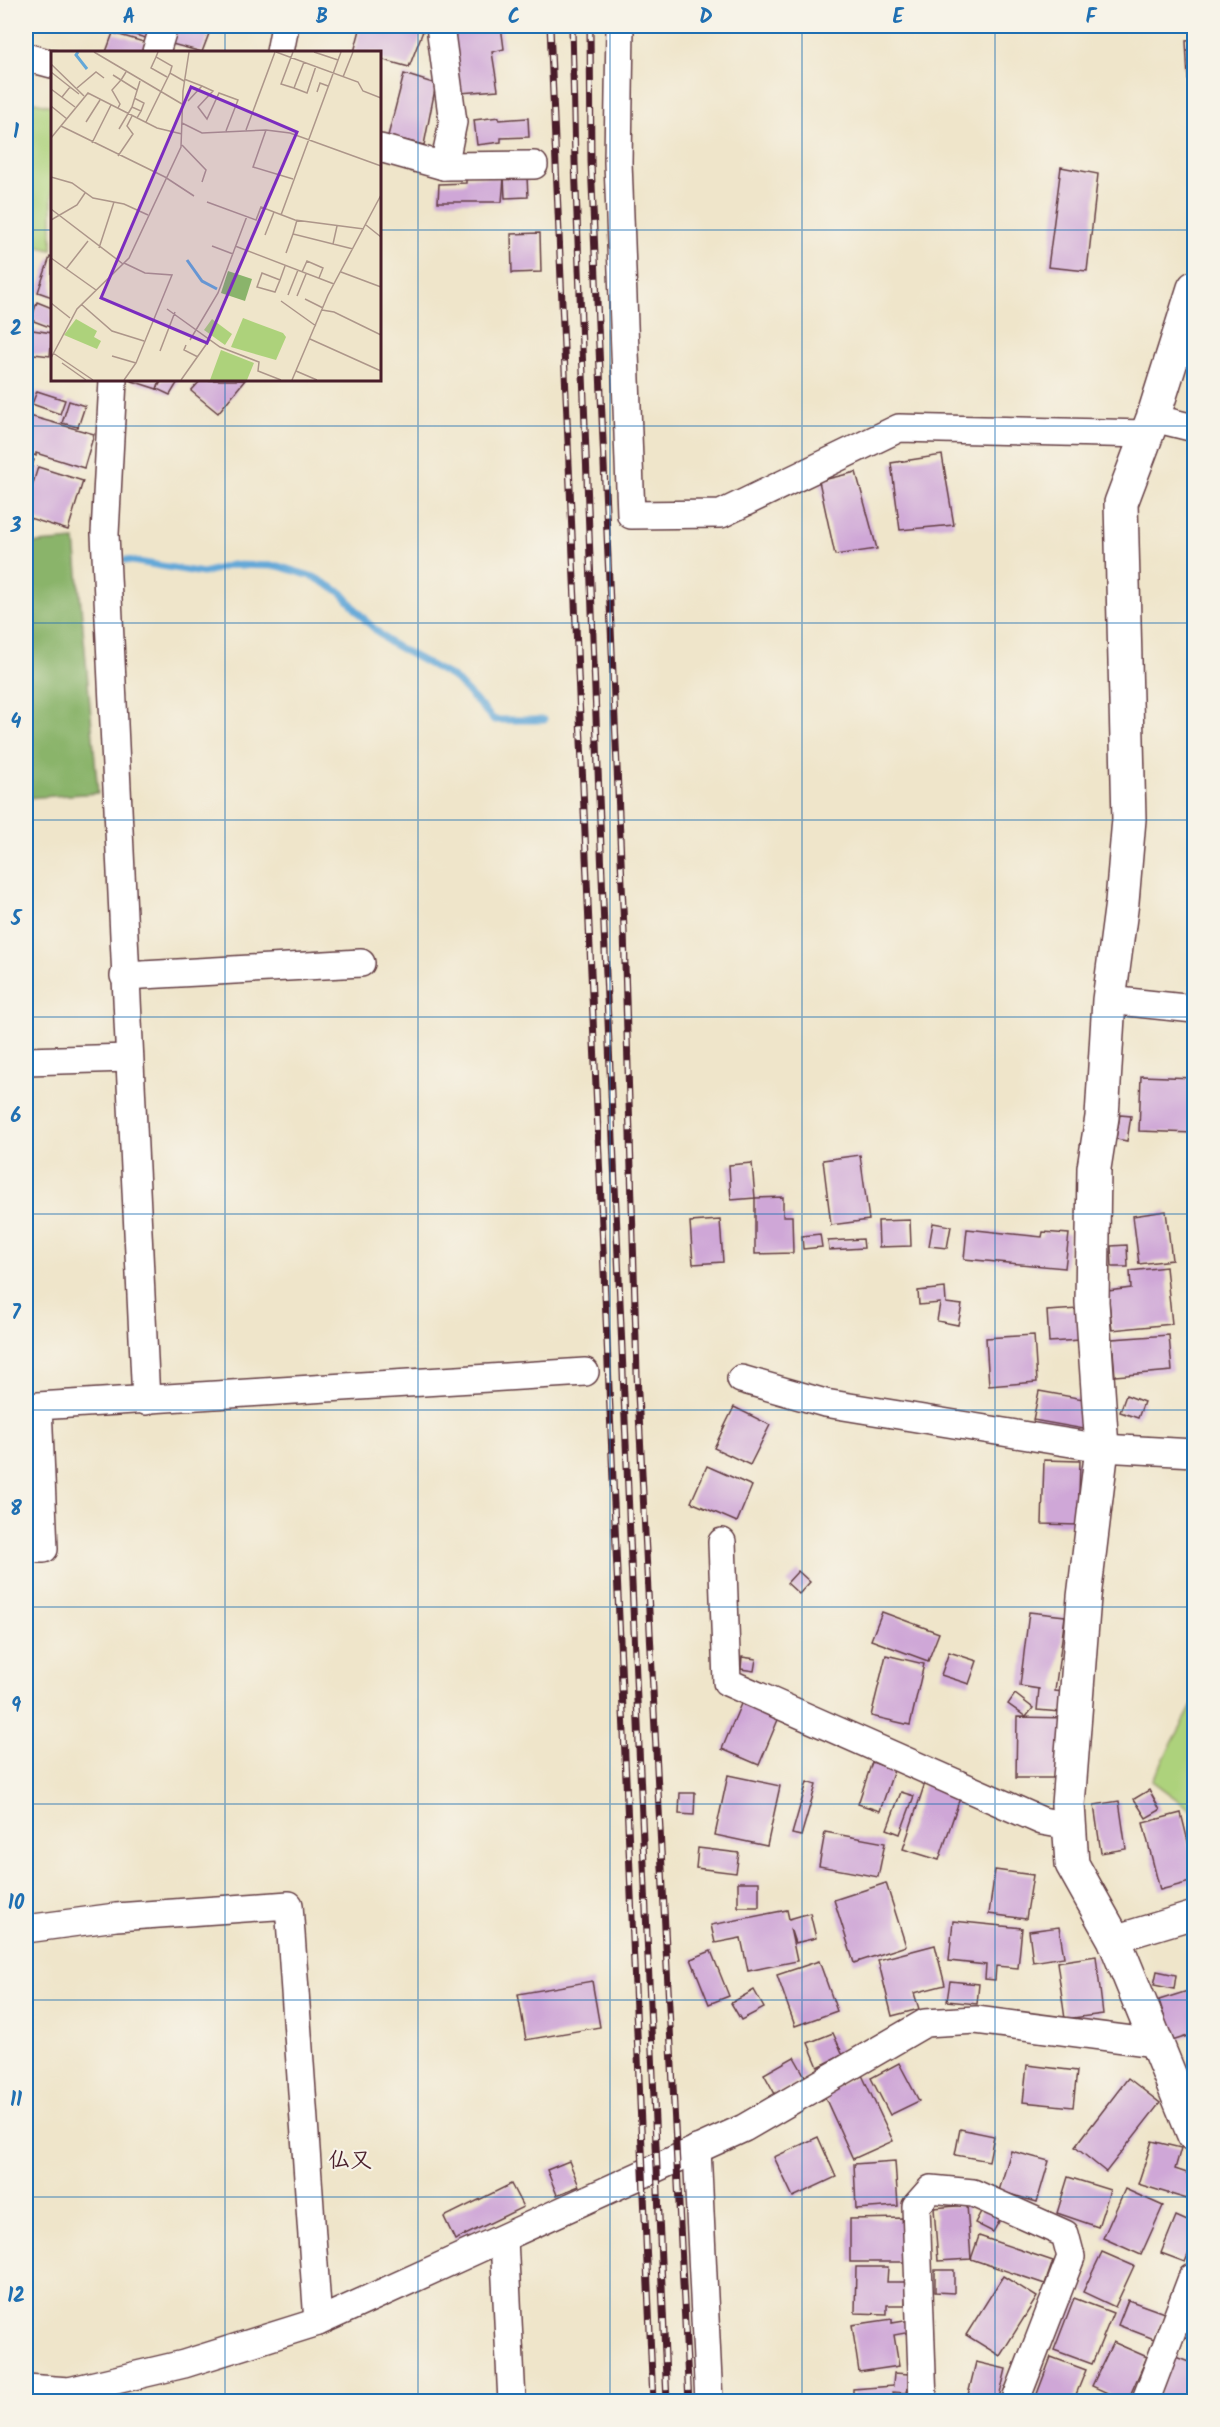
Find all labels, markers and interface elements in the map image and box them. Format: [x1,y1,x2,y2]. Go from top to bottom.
text: A [123,2,135,34]
text: B [316,2,328,34]
text: C [508,2,520,34]
text: D [699,2,713,34]
text: E [892,2,904,34]
text: F [1086,2,1098,34]
inset map [51,51,381,381]
text: 1 [13,117,19,149]
text: 2 [10,314,22,346]
text: 3 [10,511,22,543]
text: 4 [11,707,22,739]
text: 5 [10,904,23,936]
text: 6 [11,1101,22,1133]
text: 7 [11,1298,21,1330]
text: 8 [10,1494,22,1526]
text: 9 [11,1691,21,1723]
text: 10 [8,1888,25,1920]
text: 11 [10,2085,22,2117]
district label: 仏又 [328,2144,372,2179]
text: 12 [7,2281,25,2313]

